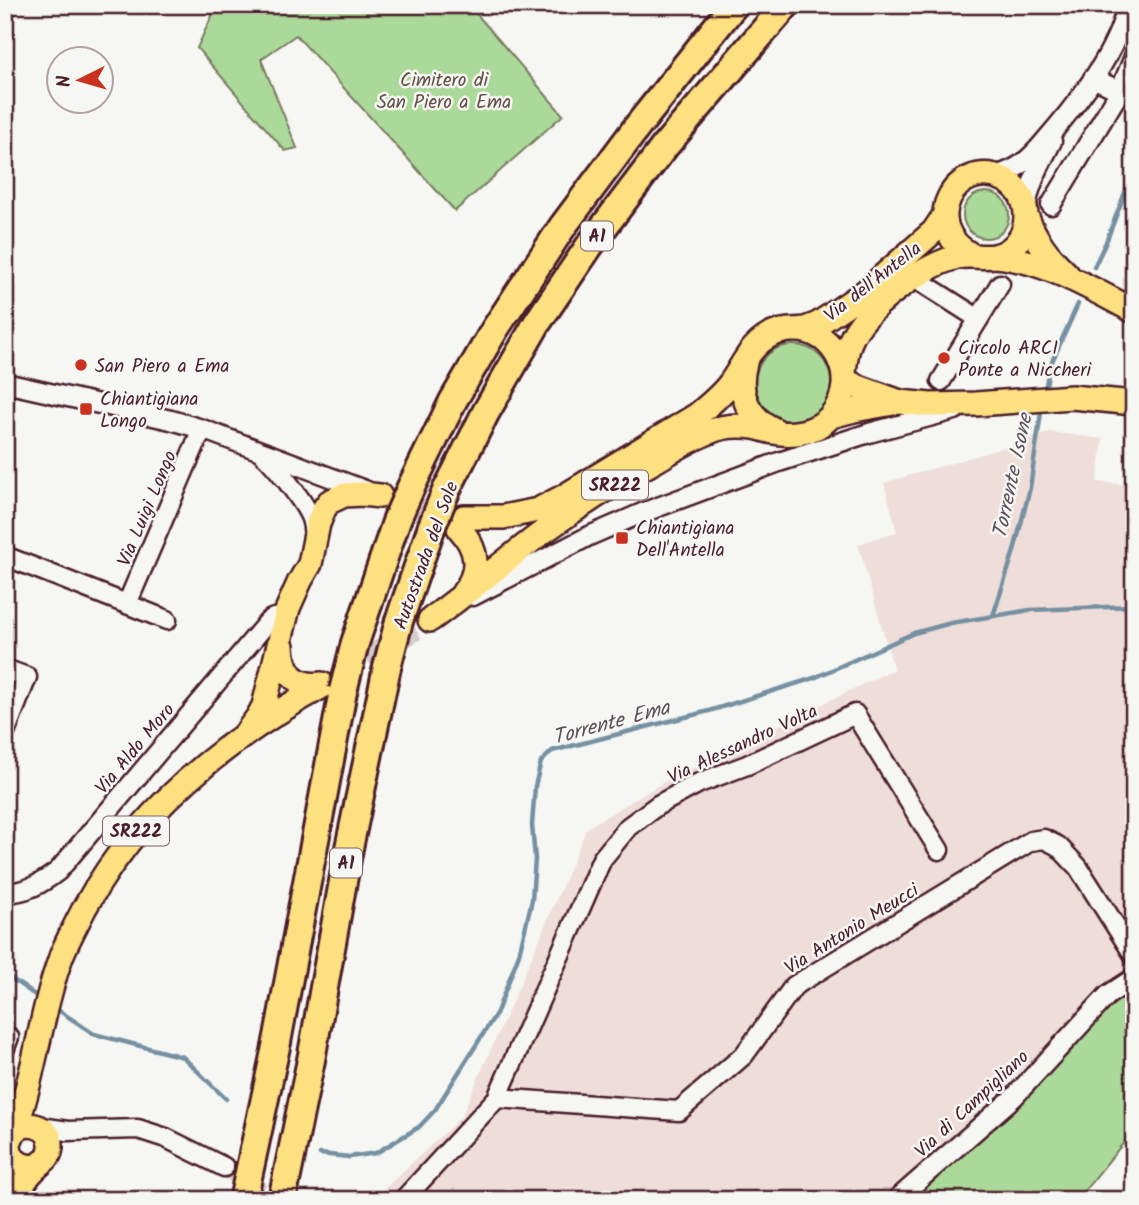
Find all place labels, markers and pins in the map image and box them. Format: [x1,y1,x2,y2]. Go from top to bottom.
place label: Circolo ARCI Ponte a Niccheri [958,334,1092,386]
marker: Circolo ARCI Ponte a Niccheri [936,350,952,366]
place label: San Piero a Ema [95,352,229,382]
marker: San Piero a Ema [73,357,89,373]
place label: Chiantigiana Longo [100,385,199,437]
marker: Chiantigiana Longo [78,401,94,417]
place label: Chiantigiana Dell'Antella [636,514,735,566]
marker: Chiantigiana Dell'Antella [614,530,630,546]

